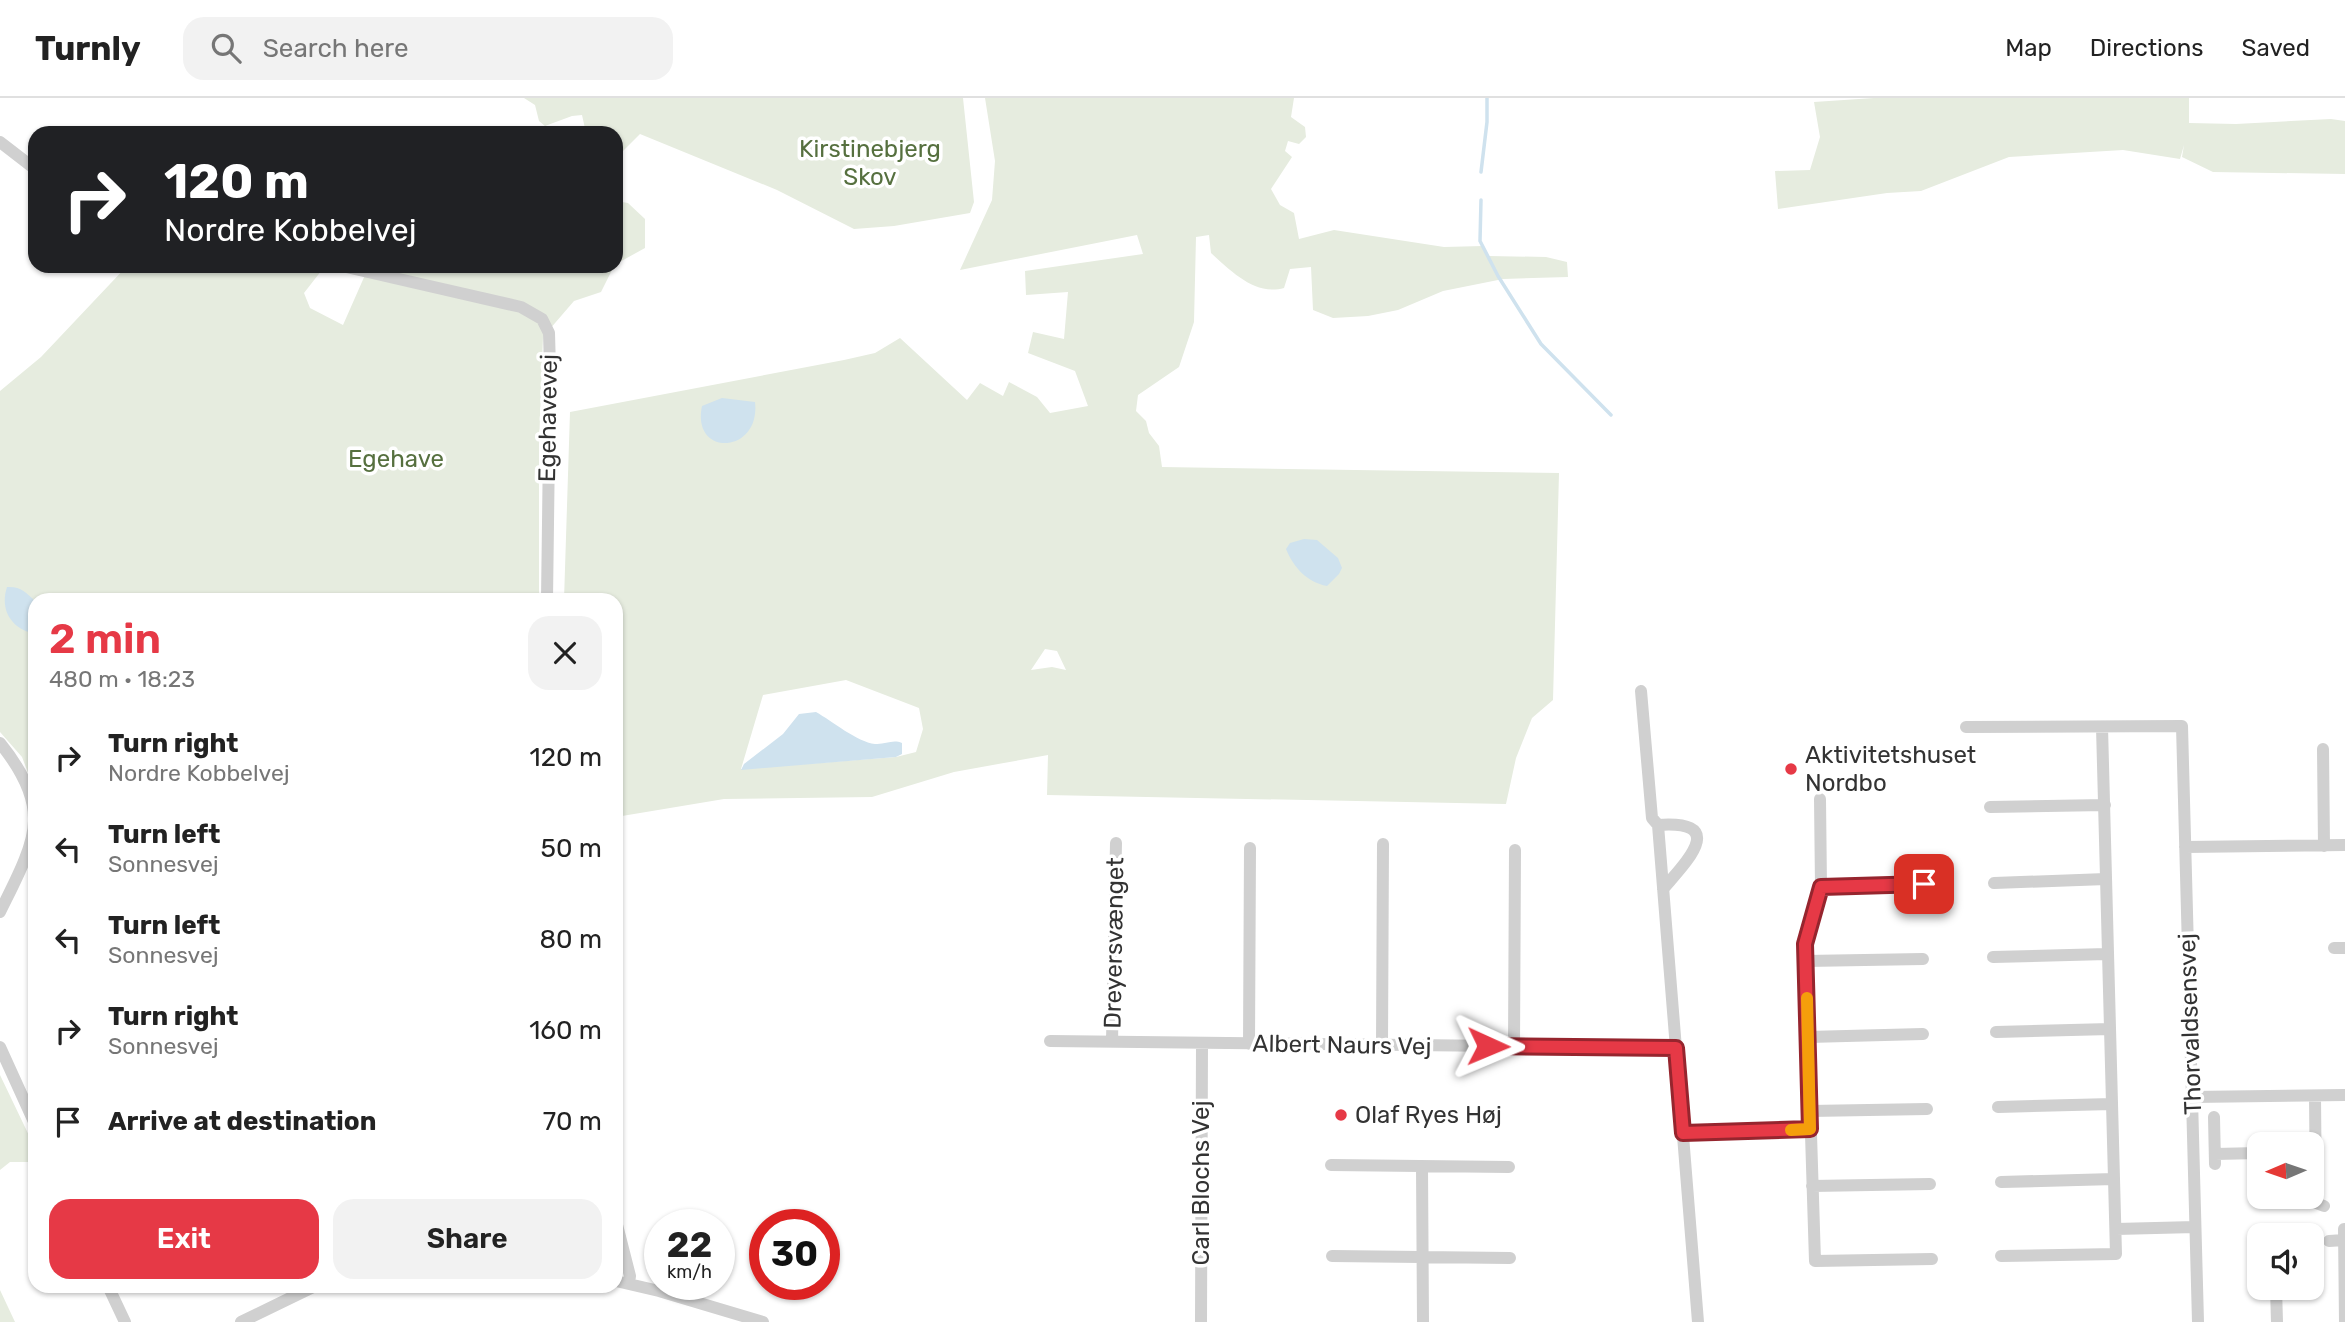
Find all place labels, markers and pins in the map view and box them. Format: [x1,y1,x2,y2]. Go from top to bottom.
place label: Aktivitetshuset Nordbo [1805,741,1976,797]
marker: Aktivitetshuset Nordbo [1783,761,1799,777]
pin [1894,854,1954,914]
place label: Olaf Ryes Høj [1355,1101,1502,1129]
marker: Olaf Ryes Høj [1333,1107,1349,1123]

